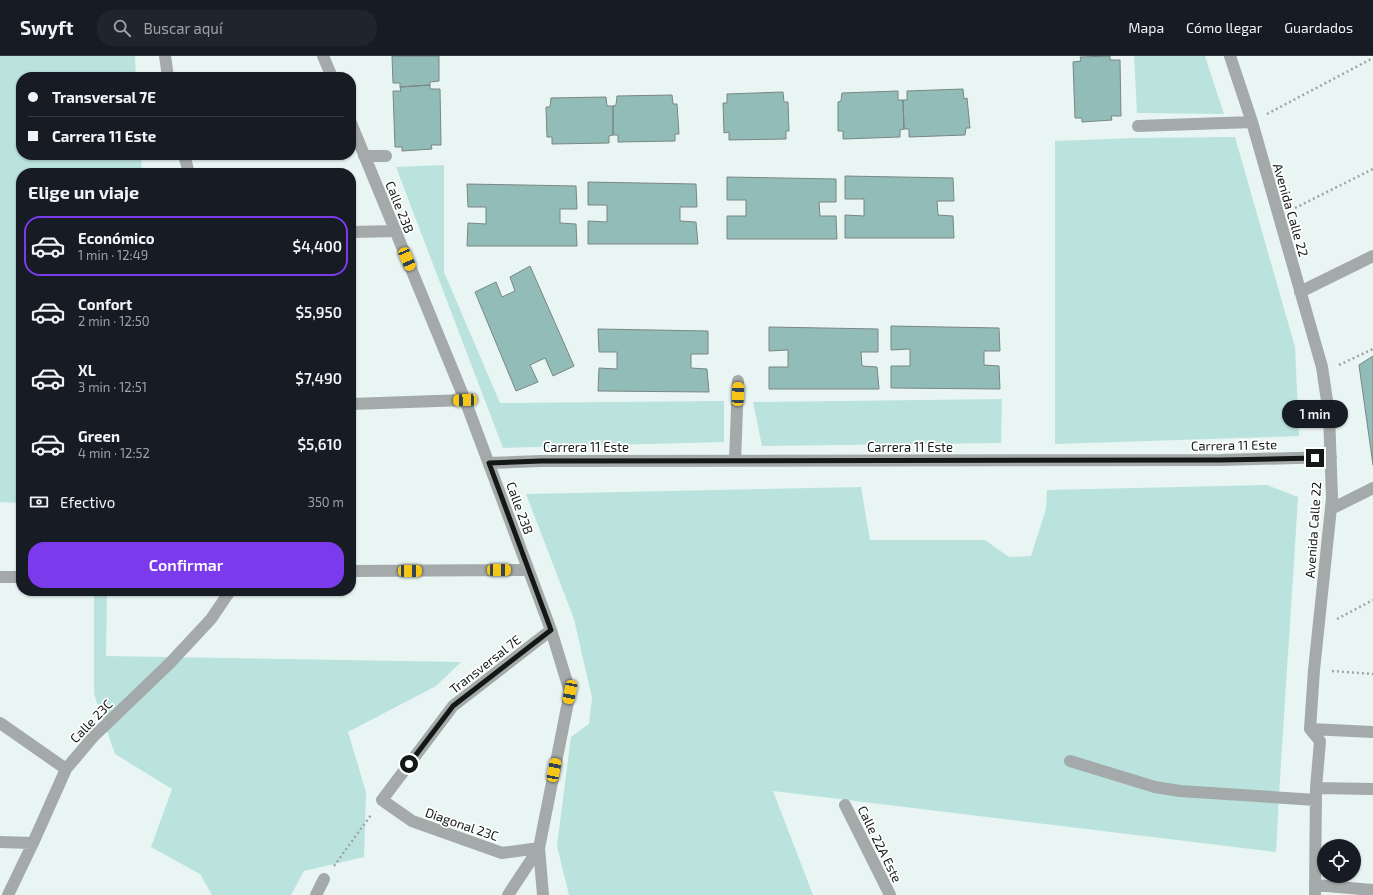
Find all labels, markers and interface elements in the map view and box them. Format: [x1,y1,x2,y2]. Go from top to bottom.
search box [97,10,377,46]
text: Swyft [20,16,73,39]
icon: search [111,17,133,39]
text: Buscar aquí [143,19,223,37]
text: Mapa [1128,19,1164,36]
text: Cómo llegar [1186,19,1262,36]
text: Guardados [1284,19,1353,36]
text: Transversal 7E [52,88,156,106]
text: Carrera 11 Este [52,127,156,145]
street label: Avenida Calle 22 [1270,161,1312,259]
street label: Calle 23B [382,179,418,235]
text: Elige un viaje [28,181,139,203]
icon: car [30,228,66,264]
text: Económico [78,229,155,247]
text: $4,400 [293,237,342,255]
car [397,246,417,272]
text: 1 min · 12:49 [78,247,148,263]
icon: car [30,294,66,330]
text: Confort [78,295,132,313]
text: $5,950 [295,303,342,321]
text: 2 min · 12:50 [78,313,150,329]
icon: car [30,360,66,396]
text: XL [78,361,96,379]
text: $7,490 [295,369,342,387]
text: 3 min · 12:51 [78,379,147,395]
car [732,382,744,406]
car [453,394,477,406]
callout: 1 min [1282,400,1348,428]
text: 1 min [1300,406,1330,422]
icon: car [30,426,66,462]
text: Green [78,427,120,445]
text: $5,610 [297,435,342,453]
street label: Carrera 11 Este [1191,436,1277,454]
street label: Carrera 11 Este [543,439,629,455]
street label: Carrera 11 Este [867,439,953,455]
text: 4 min · 12:52 [78,445,150,461]
route end [1306,449,1324,467]
street label: Calle 23B [503,480,537,536]
street label: Avenida Calle 22 [1302,481,1324,579]
icon: cash [28,491,50,513]
text: Efectivo [60,493,115,511]
text: 350 m [308,494,344,510]
button: Confirmar [28,542,344,588]
car [487,564,511,576]
car [398,565,422,577]
street label: Transversal 7E [446,631,524,697]
car [562,679,578,705]
street label: Calle 23C [66,696,116,746]
route start [400,755,418,773]
car [546,757,562,783]
street label: Calle 22A Este [855,803,905,885]
street label: Diagonal 23C [423,804,501,844]
map controls [1317,839,1361,883]
button: locate [1317,839,1361,883]

